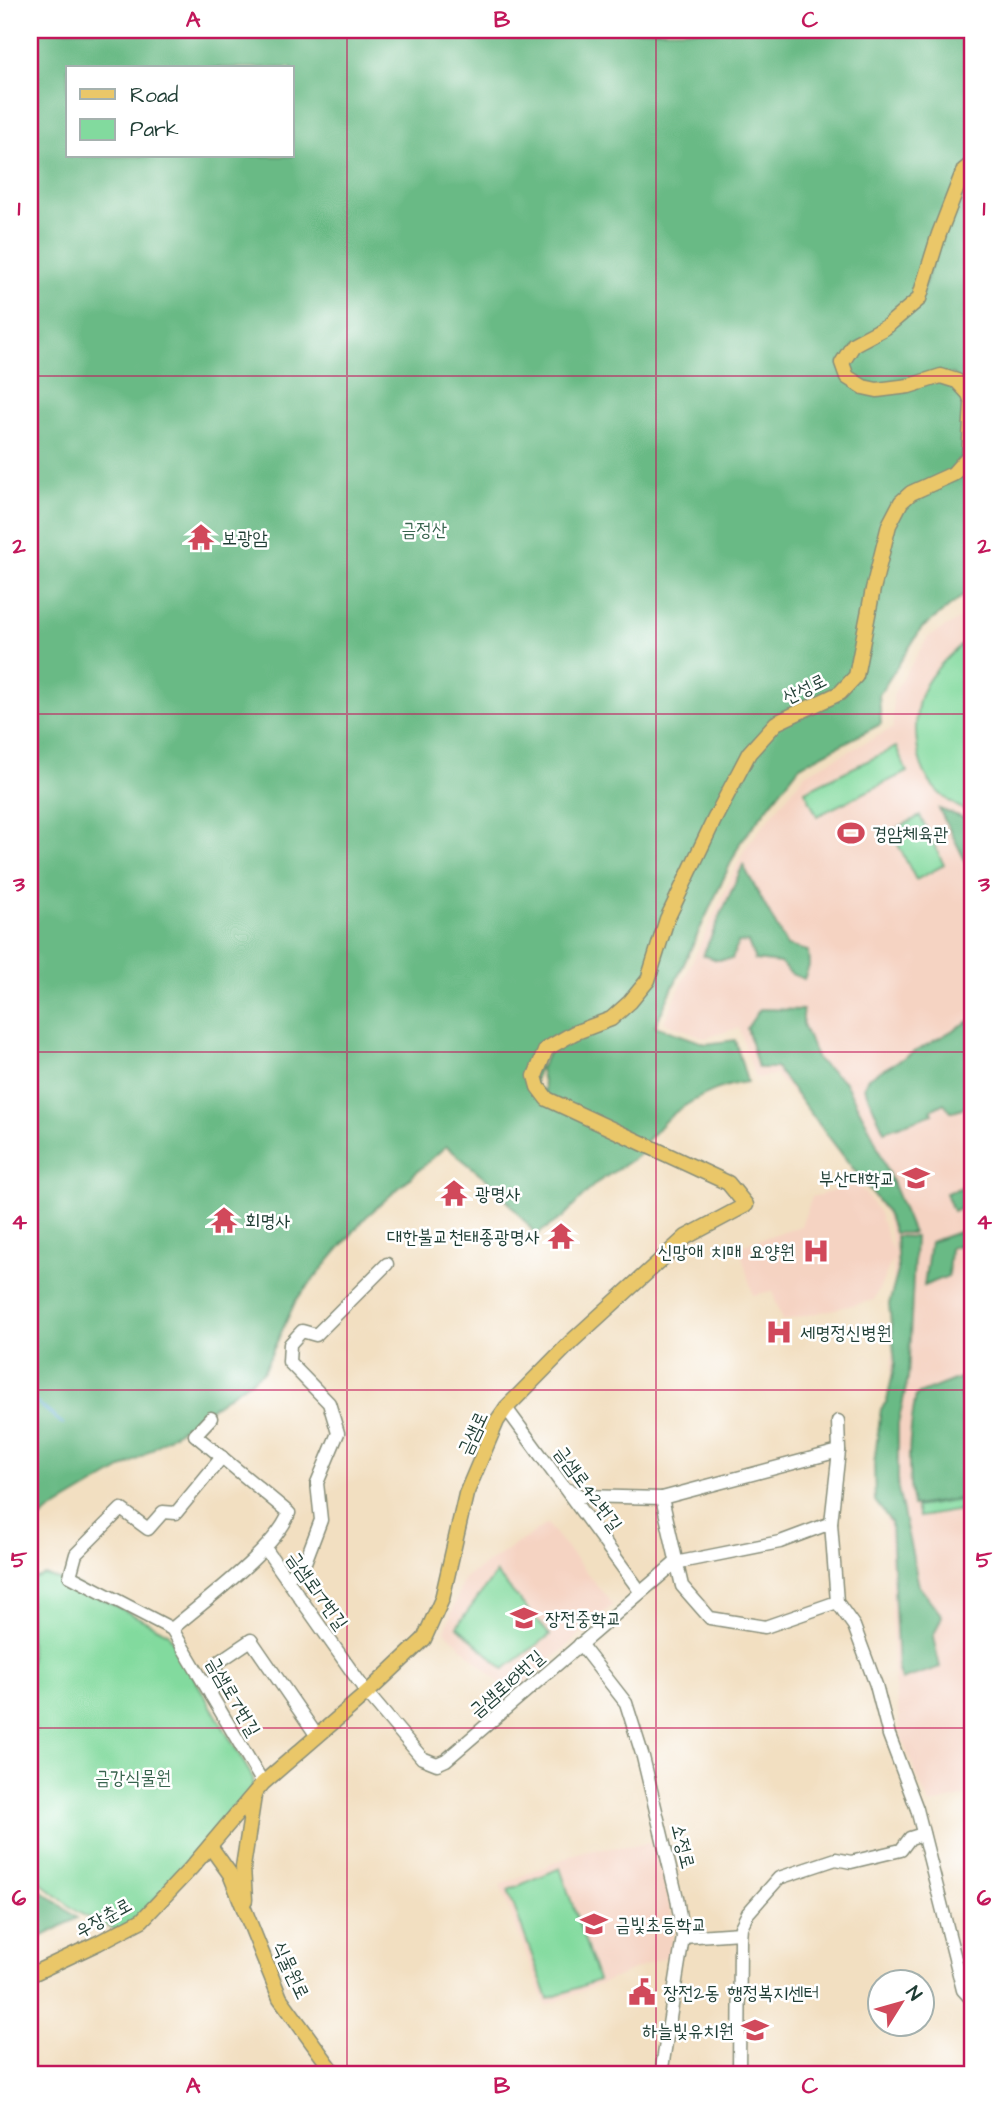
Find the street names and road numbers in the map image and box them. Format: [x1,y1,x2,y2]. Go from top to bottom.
street label: 산성로 [778,667,831,712]
street label: 금샘로 [451,1407,495,1460]
street label: 금샘로42번길 [547,1440,628,1537]
street label: 금샘로17번길 [280,1546,354,1636]
street label: 금샘로18번길 [464,1644,550,1724]
street label: 금샘로7번길 [199,1652,266,1742]
street label: 소정로 [664,1821,701,1872]
street label: 우장춘로 [70,1892,137,1945]
street label: 식물원로 [265,1937,316,2004]

